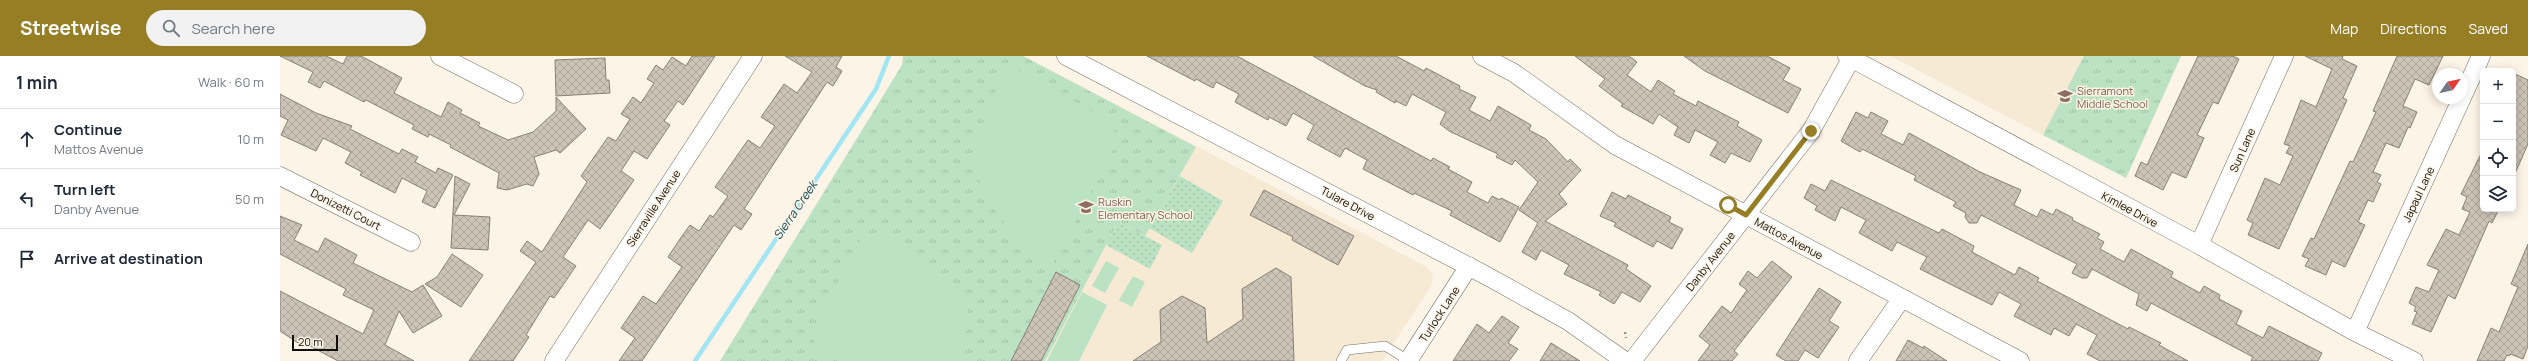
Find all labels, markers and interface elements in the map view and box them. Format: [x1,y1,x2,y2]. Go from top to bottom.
search box [146,10,426,46]
text: Streetwise [20,15,122,41]
icon: search [160,17,182,39]
text: Search here [192,18,275,39]
text: Map [2330,19,2358,38]
text: Directions [2380,19,2447,38]
text: Saved [2469,19,2508,38]
north arrow [2432,68,2468,104]
map controls [2480,68,2516,212]
button: + [2480,68,2516,104]
text: 1 min [16,71,58,94]
text: Walk · 60 m [198,73,264,91]
place label: Sierramont Middle School [2077,83,2148,111]
school or university icon: Sierramont Middle School [2056,87,2074,105]
button: − [2480,104,2516,140]
text: Continue [54,119,122,140]
route end [1802,122,1820,140]
street label: Sun Lane [2226,125,2259,174]
icon: ahead [16,128,38,150]
text: 10 m [237,130,264,148]
text: Mattos Avenue [54,140,143,158]
button: locate [2480,140,2516,176]
street label: Japaul Lane [2399,163,2438,224]
street label: Sierraville Avenue [622,166,684,249]
water label: Sierra Creek [769,176,822,243]
button: layers [2480,176,2516,212]
text: Turn left [54,179,116,200]
street label: Tulare Drive [1318,182,1378,224]
street label: Donizetti Court [308,185,384,233]
icon: left [16,188,38,210]
street label: Kimlee Drive [2099,188,2161,230]
text: 50 m [235,190,264,208]
place label: Ruskin Elementary School [1098,194,1193,222]
route start [1719,196,1737,214]
school or university icon: Ruskin Elementary School [1077,198,1095,216]
text: Danby Avenue [54,200,139,218]
street label: Mattos Avenue [1752,214,1826,263]
street label: Danby Avenue [1682,228,1738,294]
icon: arrive [16,248,38,270]
text: Arrive at destination [54,248,203,269]
street label: Turlock Lane [1415,283,1463,345]
scale bar [292,333,338,352]
text: 20 m [298,334,323,349]

